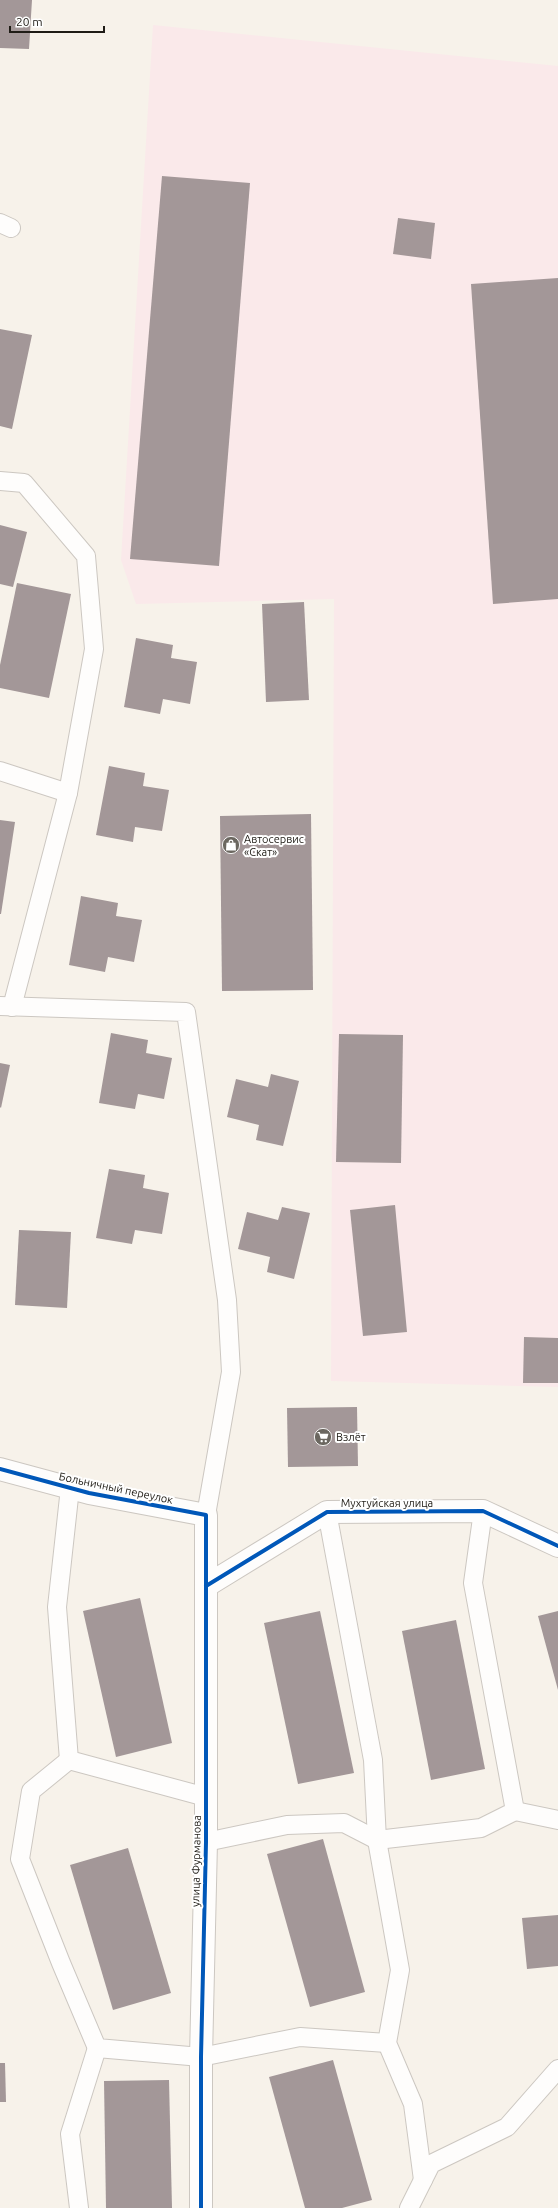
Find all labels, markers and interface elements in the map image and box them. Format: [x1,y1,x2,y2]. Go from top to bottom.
scale bar [10,8,104,34]
text: 20 m [16,15,43,28]
place label: Автосервис «Скат» [244,833,304,858]
shop icon: Автосервис «Скат» [221,835,241,855]
supermarket icon: Взлёт [313,1427,333,1447]
place label: Взлёт [336,1431,366,1443]
street label: Больничный переулок [58,1470,174,1506]
street label: Мухтуйская улица [341,1497,433,1509]
street label: улица Фурманова [189,1815,203,1907]

